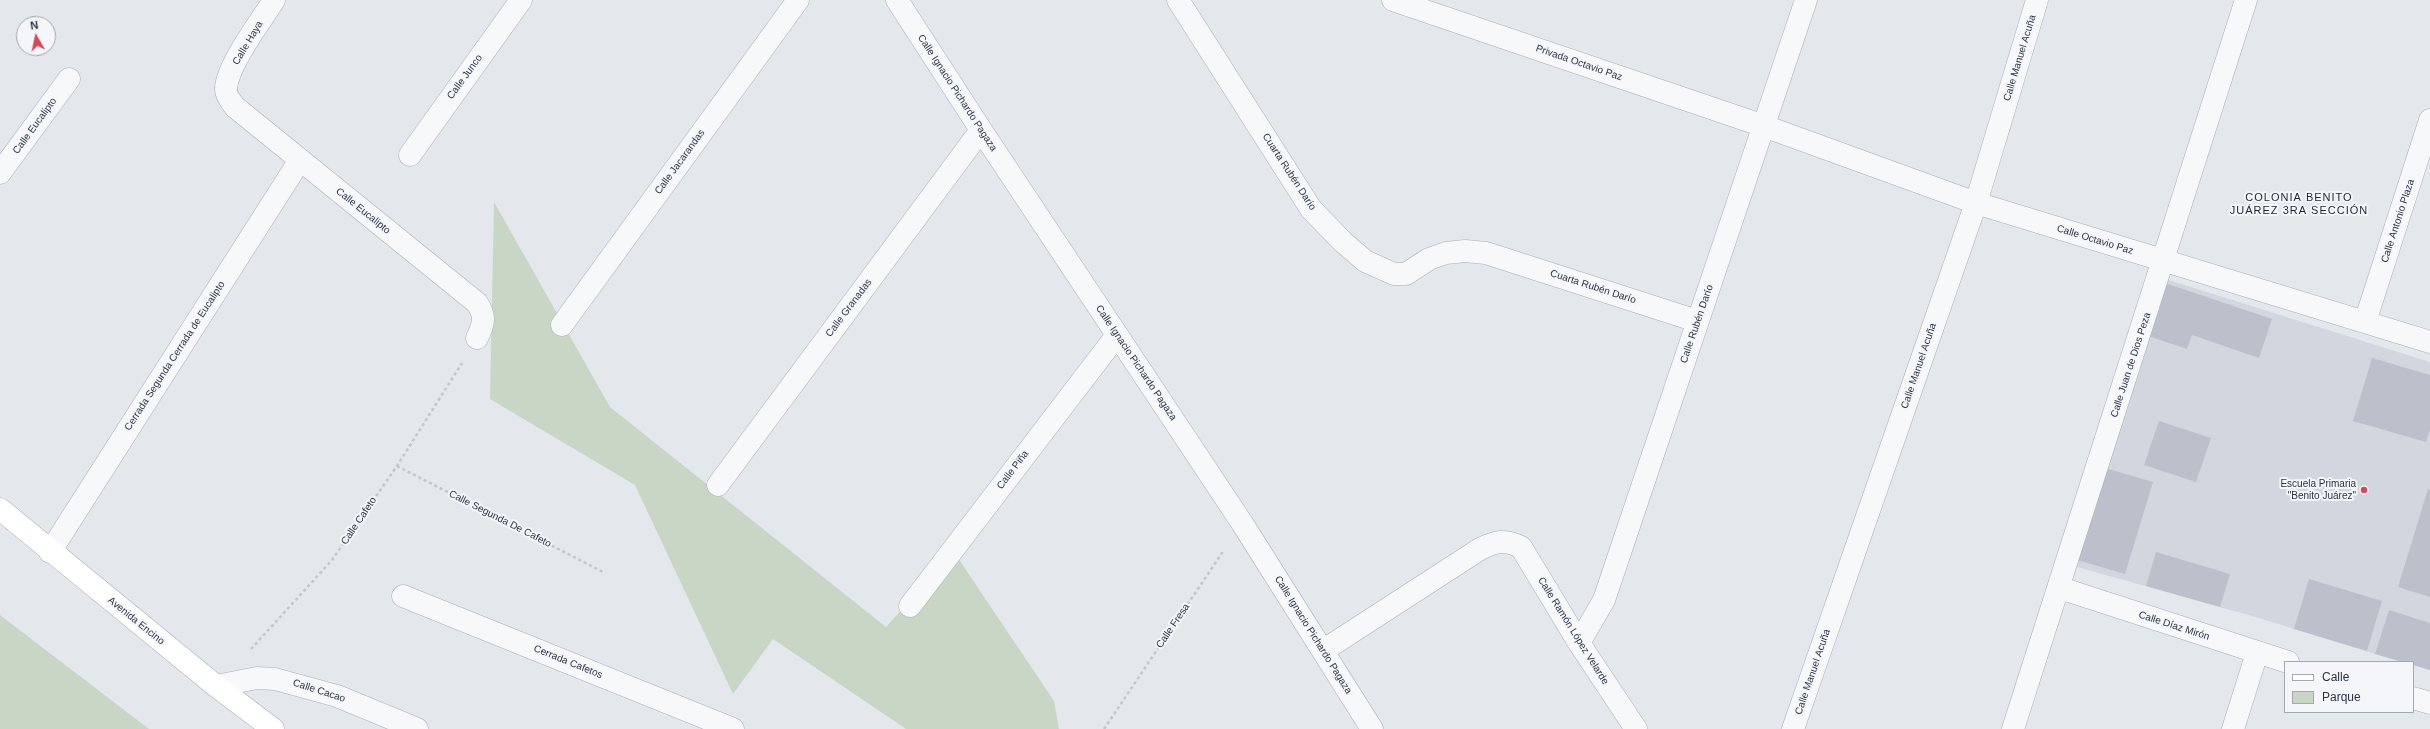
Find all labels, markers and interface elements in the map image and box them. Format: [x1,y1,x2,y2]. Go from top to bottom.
street label: Calle Manuel Acuña [2001,13,2039,103]
north arrow [16,16,56,56]
text: N [29,19,39,32]
street label: Calle Haya [230,19,266,67]
street label: Calle Ignacio Pichardo Pagaza [915,32,999,154]
street label: Privada Octavio Paz [1534,43,1624,83]
street label: Calle Junco [445,52,485,102]
street label: Calle Eucalipto [11,95,59,157]
street label: Calle Jacarandas [652,127,708,197]
street label: Cuarta Rubén Darío [1260,131,1318,213]
street label: Calle Antonio Plaza [2379,178,2417,264]
street label: Calle Eucalipto [333,185,393,237]
district label: COLONIA BENITO JUÁREZ 3RA SECCIÓN [2230,191,2368,217]
street label: Calle Octavio Paz [2055,223,2135,257]
street label: Cuarta Rubén Darío [1549,267,1637,307]
street label: Calle Granadas [823,277,875,339]
street label: Cerrada Segunda Cerrada de Eucalipto [122,279,228,433]
street label: Calle Rubén Darío [1678,283,1716,365]
street label: Calle Ignacio Pichardo Pagaza [1093,303,1179,423]
street label: Calle Juan de Dios Peza [2108,311,2154,419]
street label: Calle Manuel Acuña [1899,322,1939,410]
street label: Calle Piña [994,448,1032,492]
place label: Escuela Primaria "Benito Juárez" [2280,478,2356,502]
marker: Escuela Primaria "Benito Juárez" [2359,485,2369,495]
street label: Calle Segunda De Cafeto [447,488,553,550]
street label: Calle Cafeto [339,495,379,547]
street label: Calle Ignacio Pichardo Pagaza [1272,574,1354,696]
street label: Calle Ramón López Velarde [1535,575,1611,687]
street label: Avenida Encino [105,595,167,647]
street label: Calle Fresa [1154,601,1192,651]
street label: Calle Díaz Mirón [2137,609,2211,643]
street label: Calle Manuel Acuña [1793,628,1833,716]
street label: Cerrada Cafetos [532,643,604,681]
legend [2284,661,2414,713]
text: Calle [2322,670,2349,684]
street label: Calle Cacao [291,677,347,705]
text: Parque [2322,690,2361,704]

